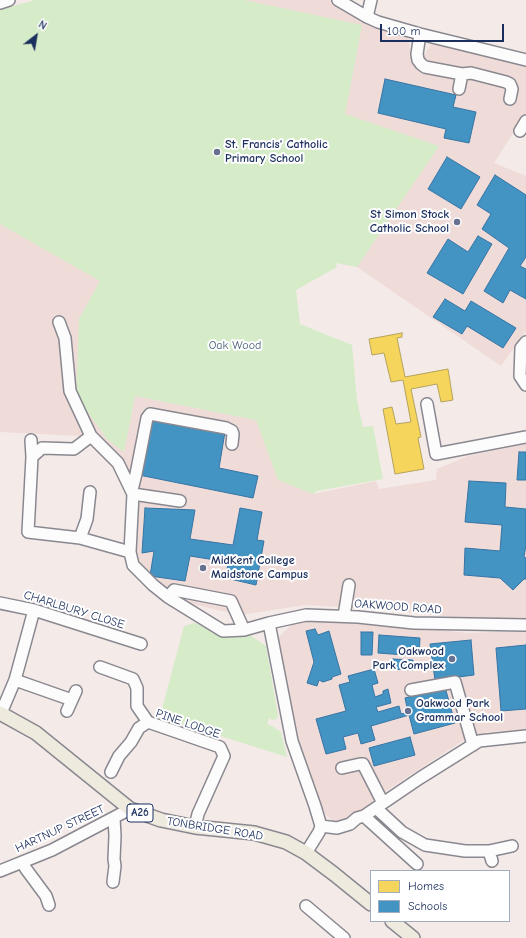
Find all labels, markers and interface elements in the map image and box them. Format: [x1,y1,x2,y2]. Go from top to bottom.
north arrow [16,16,56,56]
scale bar [382,16,506,42]
text: N [36,18,49,33]
text: 100 m [387,24,420,38]
place label: St. Francis' Catholic Primary School [225,138,328,166]
marker: St. Francis' Catholic Primary School [212,147,222,157]
place label: St Simon Stock Catholic School [370,208,449,236]
marker: St Simon Stock Catholic School [452,217,462,227]
park label: Oak Wood [209,339,261,353]
place label: MidKent College Maidstone Campus [211,554,308,582]
marker: MidKent College Maidstone Campus [198,563,208,573]
street label: CHARLBURY CLOSE [22,588,126,632]
street label: OAKWOOD ROAD [354,597,442,617]
place label: Oakwood Park Complex [372,645,444,673]
marker: Oakwood Park Complex [447,654,457,664]
place label: Oakwood Park Grammar School [416,697,503,725]
street label: PINE LODGE [154,706,222,742]
marker: Oakwood Park Grammar School [403,706,413,716]
street label: HARTNUP STREET [13,802,107,856]
road number: A26 [127,804,153,822]
street label: TONBRIDGE ROAD [166,814,264,844]
legend [370,870,510,922]
text: Homes [408,879,444,893]
text: Schools [408,899,447,913]

